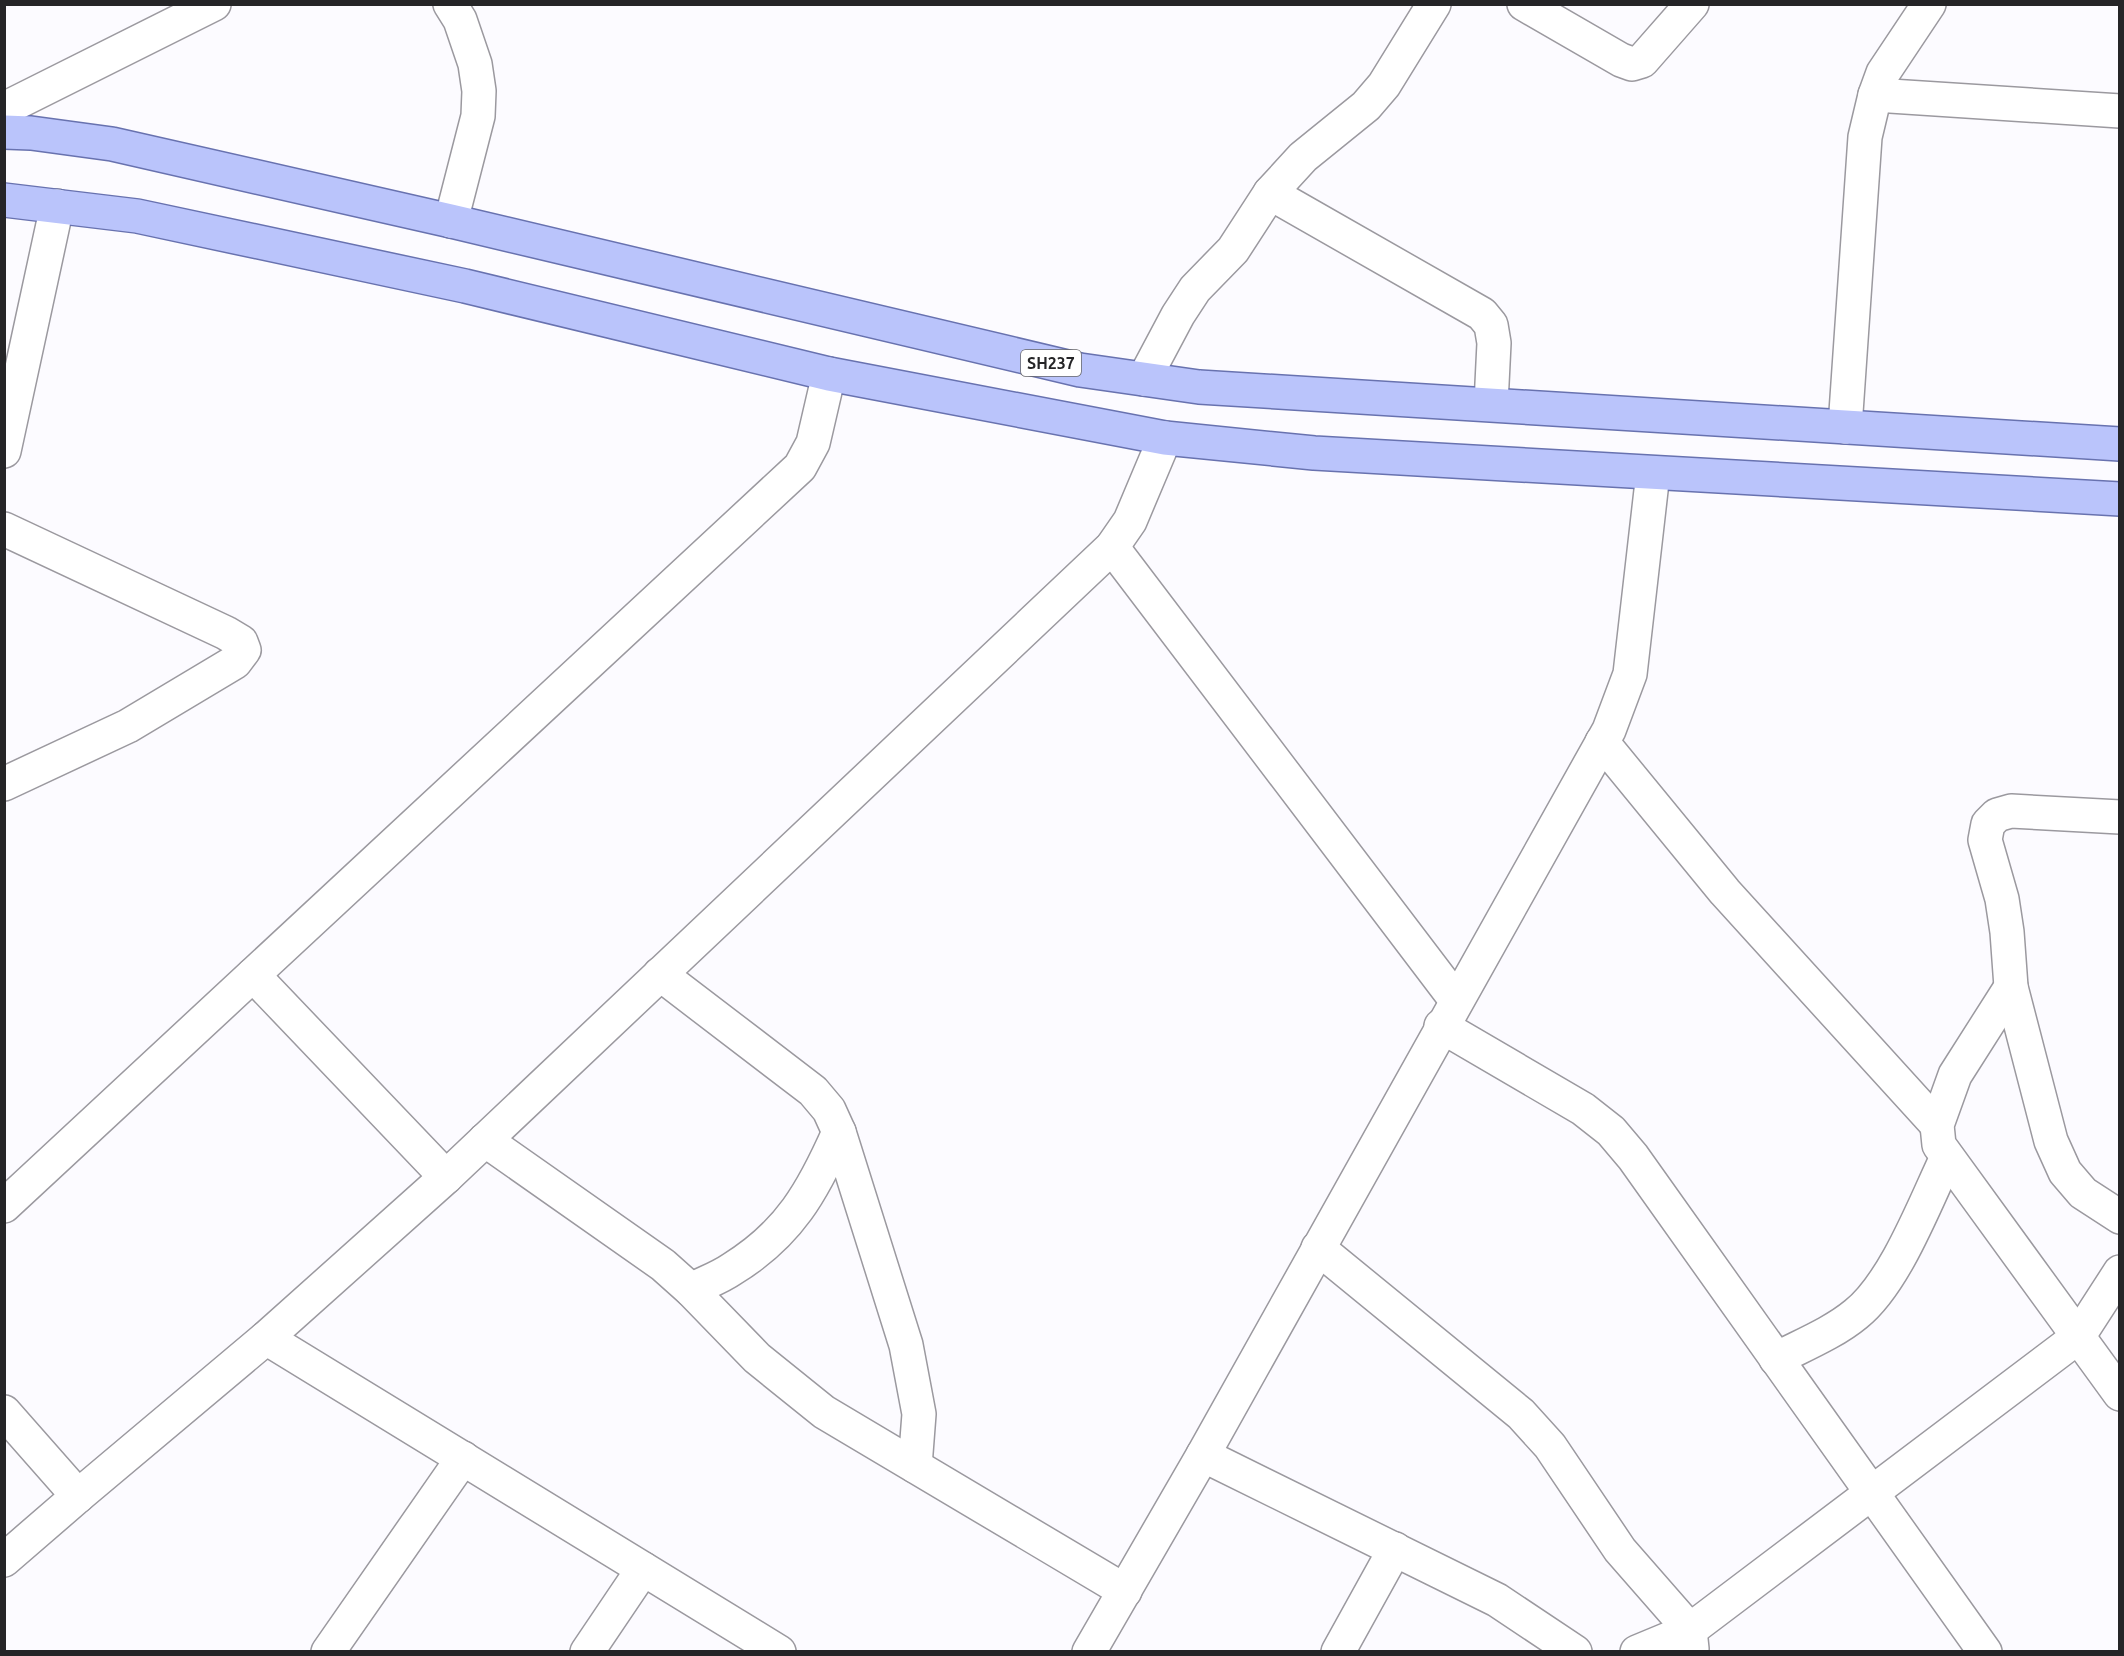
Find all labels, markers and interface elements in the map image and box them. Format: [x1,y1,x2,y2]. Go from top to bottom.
road number: SH237 [1021,350,1081,376]

